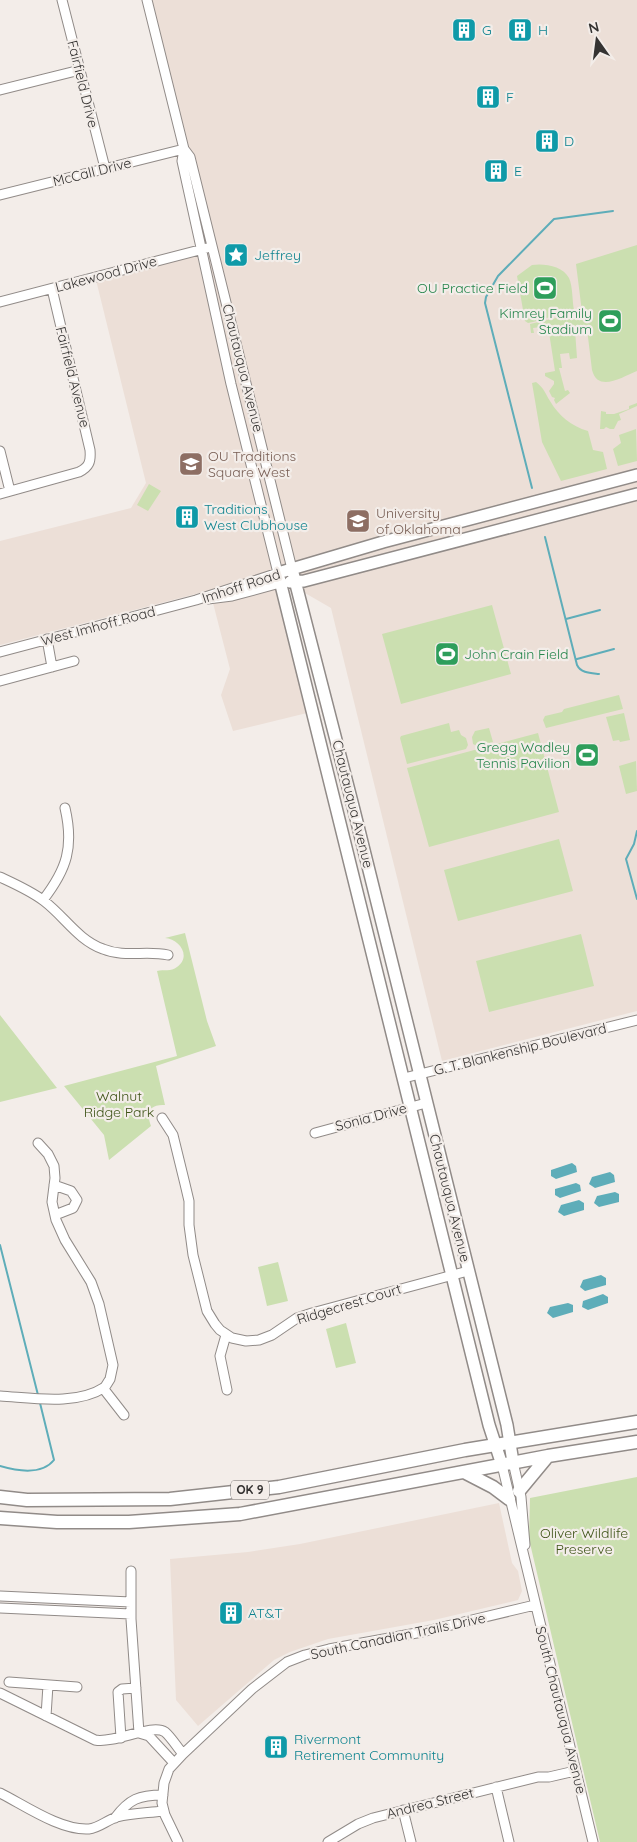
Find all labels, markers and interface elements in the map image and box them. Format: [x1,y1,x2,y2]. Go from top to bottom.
north arrow [572,15,622,65]
building icon: G [451,17,477,43]
building icon: H [507,17,533,43]
text: N [587,17,601,37]
place label: G [482,21,492,39]
place label: H [538,21,548,39]
street label: Fairfield Drive [63,38,103,130]
building icon: F [475,84,501,110]
place label: F [506,88,514,106]
building icon: D [534,128,560,154]
place label: D [564,132,574,150]
street label: McCall Drive [51,154,133,190]
building icon: E [483,158,509,184]
place label: E [514,162,522,180]
place icon: Jeffrey [223,242,249,268]
place label: Jeffrey [254,246,301,264]
street label: Lakewood Drive [53,252,159,296]
sports icon: OU Practice Field [532,275,558,301]
place label: OU Practice Field [417,279,528,297]
street label: Chautauqua Avenue [218,302,268,434]
place label: Kimrey Family Stadium [499,304,592,338]
sports icon: Kimrey Family Stadium [597,308,623,334]
street label: Fairfield Avenue [52,325,94,430]
place label: OU Traditions Square West [208,447,296,481]
school or university icon: OU Traditions Square West [178,451,204,477]
place label: Traditions West Clubhouse [204,500,308,534]
building icon: Traditions West Clubhouse [174,504,200,530]
place label: University of Oklahoma [376,504,461,538]
school or university icon: University of Oklahoma [345,508,371,534]
street label: Imhoff Road [200,565,282,607]
street label: West Imhoff Road [39,602,157,650]
sports icon: John Crain Field [434,641,460,667]
place label: John Crain Field [464,645,568,663]
street label: Chautauqua Avenue [328,738,378,870]
place label: Gregg Wadley Tennis Pavilion [476,738,570,772]
sports icon: Gregg Wadley Tennis Pavilion [574,742,600,768]
street label: G. T. Blankenship Boulevard [432,1019,608,1079]
park label: Walnut Ridge Park [84,1087,154,1121]
street label: Sonia Drive [333,1099,409,1135]
street label: Chautauqua Avenue [425,1132,475,1264]
street label: Ridgecrest Court [295,1279,404,1328]
road number: OK 9 [231,1480,269,1500]
park label: Oliver Wildlife Preserve [540,1524,628,1558]
building icon: AT&T [218,1600,244,1626]
place label: AT&T [248,1604,283,1622]
street label: South Canadian Trails Drive [309,1609,487,1663]
street label: South Chautauqua Avenue [531,1624,591,1796]
place label: Rivermont Retirement Community [294,1730,444,1764]
building icon: Rivermont Retirement Community [263,1734,289,1760]
street label: Andrea Street [385,1783,476,1823]

